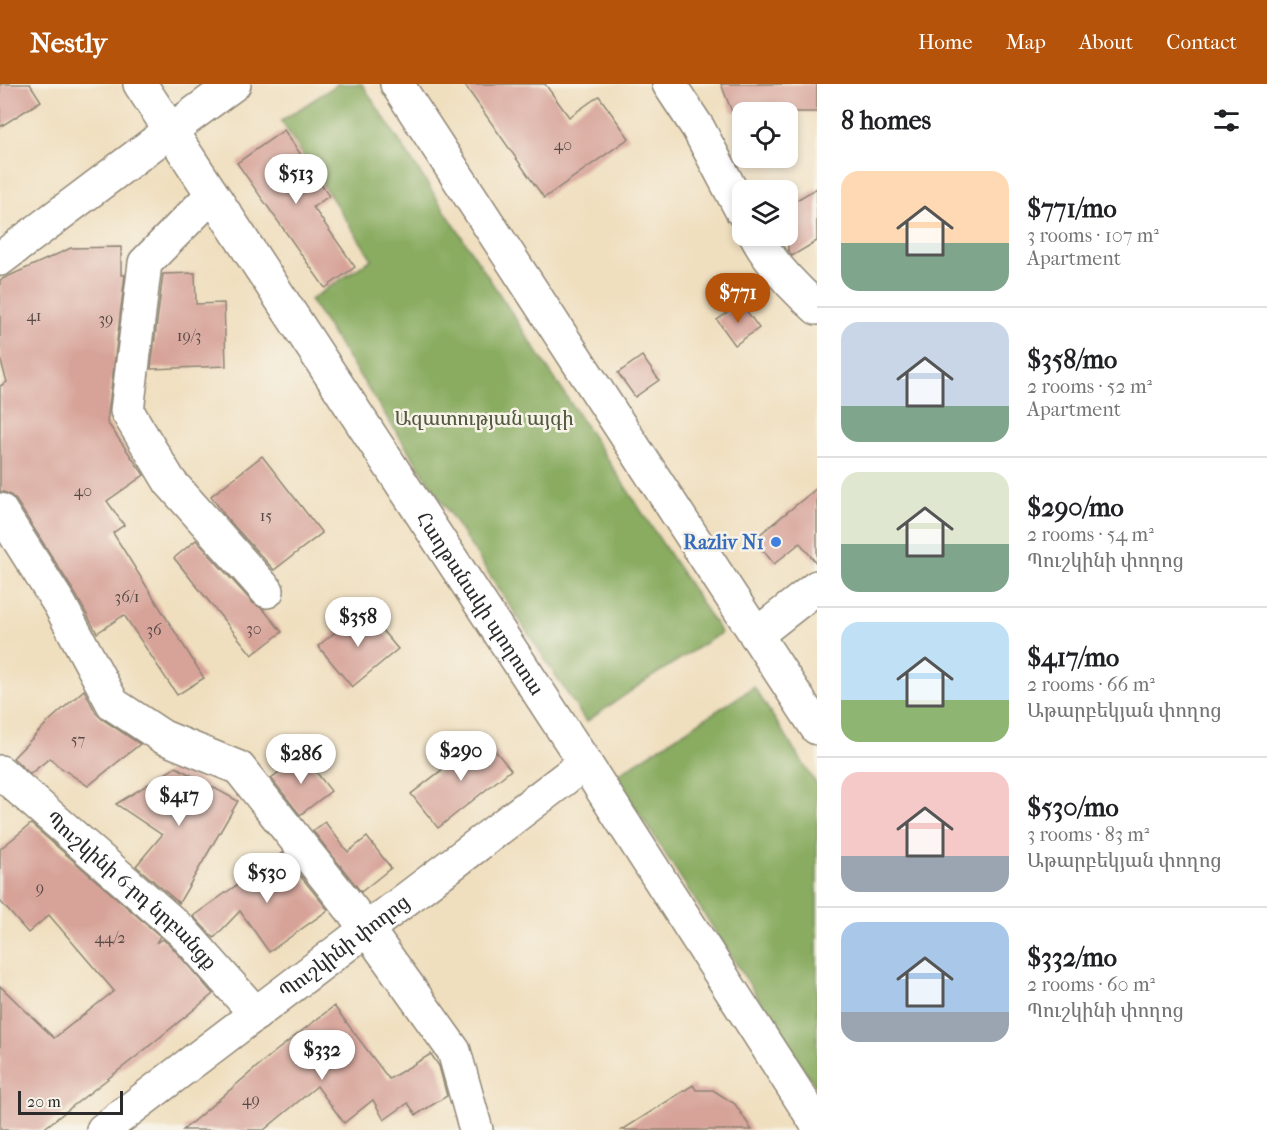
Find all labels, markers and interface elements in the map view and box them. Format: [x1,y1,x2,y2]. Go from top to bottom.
text: Nestly [30,26,107,59]
text: Home [918,30,973,54]
text: Map [1006,30,1046,54]
text: About [1079,30,1133,54]
text: Contact [1166,30,1237,54]
map controls [732,102,798,246]
button: locate [732,102,798,168]
icon: filters [1210,104,1243,137]
text: 8 homes [841,105,931,136]
house number: 40 [554,135,572,154]
pin: $513 [260,154,332,205]
text: $513 [279,162,314,185]
button: layers [732,180,798,246]
text: $771/mo [1027,193,1117,224]
icon: home [889,195,961,267]
text: 3 rooms · 107 m² [1027,224,1159,247]
text: Apartment [1027,247,1121,270]
pin: $771 [702,273,774,324]
text: $771 [719,281,757,304]
house number: 41 [26,306,42,325]
house number: 39 [99,309,113,328]
house number: 19/3 [177,326,201,345]
text: $358/mo [1027,344,1117,375]
icon: home [889,346,961,418]
text: 2 rooms · 52 m² [1027,375,1152,398]
text: Apartment [1027,398,1121,421]
park label: Ազատության այգի [394,407,574,430]
house number: 40 [74,481,92,500]
text: $290/mo [1027,492,1124,523]
icon: home [889,496,961,568]
house number: 15 [260,506,272,525]
street label: Հաղթանակի պողոտա [412,507,549,699]
text: 2 rooms · 54 m² [1027,523,1154,546]
place label: Razliv N1 [683,531,764,554]
marker: Razliv N1 [769,535,783,549]
text: Պուշկինի փողոց [1027,549,1184,572]
house number: 36/1 [115,587,139,606]
pin: $358 [322,597,394,648]
text: $358 [339,605,377,628]
house number: 30 [246,619,262,638]
house number: 36 [146,620,162,639]
text: $417/mo [1027,642,1119,673]
icon: home [889,646,961,718]
text: 2 rooms · 66 m² [1027,673,1155,696]
text: Աթարբեկյան փողոց [1027,699,1222,722]
house number: 57 [71,730,86,749]
pin: $290 [425,731,497,782]
pin: $286 [265,734,337,785]
text: $290 [440,739,482,762]
text: $286 [280,742,322,765]
pin: $417 [143,776,215,827]
text: $417 [159,784,199,807]
text: $530/mo [1027,792,1119,823]
icon: home [889,796,961,868]
street label: Պուշկինի 6-րդ նրբանցք [42,806,222,974]
text: 3 rooms · 83 m² [1027,823,1150,846]
text: Աթարբեկյան փողոց [1027,849,1222,872]
pin: $530 [231,853,303,904]
text: $530 [248,861,286,884]
house number: 9 [36,878,44,897]
street label: Պուշկինի փողոց [275,890,413,1003]
house number: 44/2 [94,928,126,947]
text: $332/mo [1027,942,1117,973]
icon: home [889,946,961,1018]
text: 2 rooms · 60 m² [1027,973,1155,996]
text: Պուշկինի փողոց [1027,999,1184,1022]
pin: $332 [286,1030,358,1081]
text: $332 [303,1038,341,1061]
scale bar [18,1088,123,1116]
house number: 49 [242,1090,260,1109]
text: 20 m [27,1092,61,1111]

